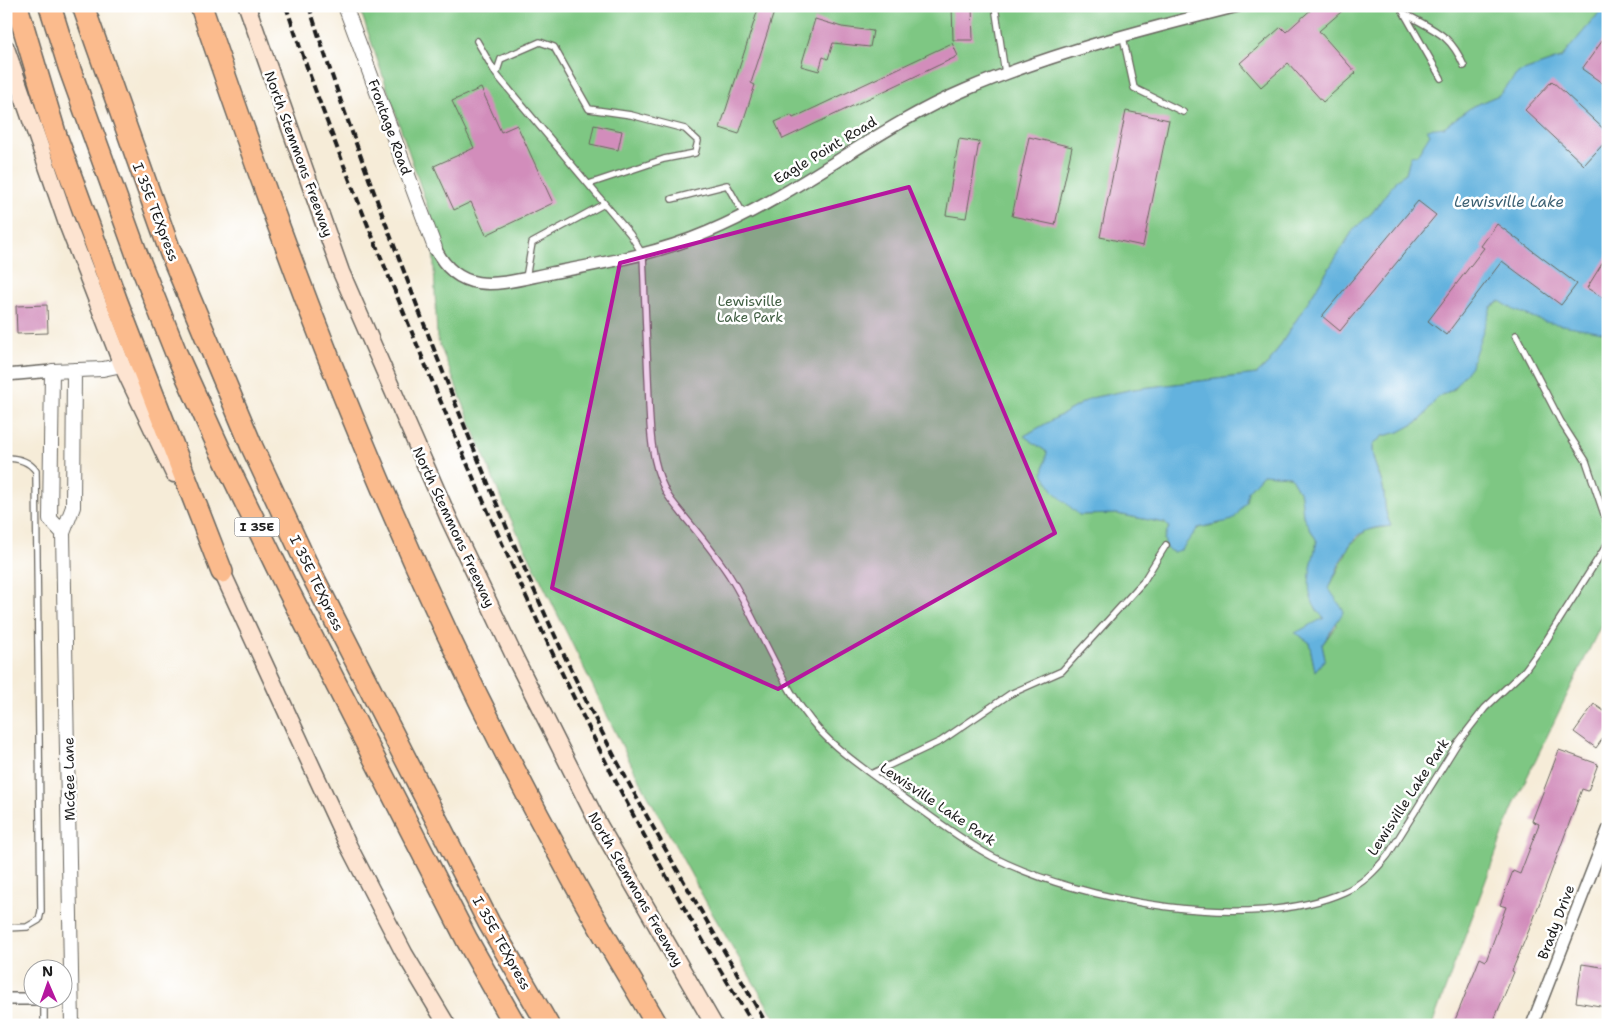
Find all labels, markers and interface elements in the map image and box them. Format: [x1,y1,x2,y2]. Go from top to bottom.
street label: North Stemmons Freeway [261,69,337,239]
street label: Frontage Road [364,77,416,177]
street label: Eagle Point Road [770,112,880,188]
street label: I 35E TEXpress [129,160,183,264]
water label: Lewisville Lake [1454,192,1564,212]
park label: Lewisville Lake Park [717,292,783,326]
street label: North Stemmons Freeway [409,444,499,610]
road number: I 35E [234,518,280,536]
street label: I 35E TEXpress [286,532,348,634]
street label: Lewisville Lake Park [1363,735,1453,859]
street label: McGee Lane [59,737,79,821]
street label: Lewisville Lake Park [876,758,1000,850]
street label: North Stemmons Freeway [584,809,688,969]
street label: Brady Drive [1534,882,1578,962]
street label: I 35E TEXpress [469,893,535,993]
north arrow [22,958,72,1008]
text: N [42,962,53,980]

